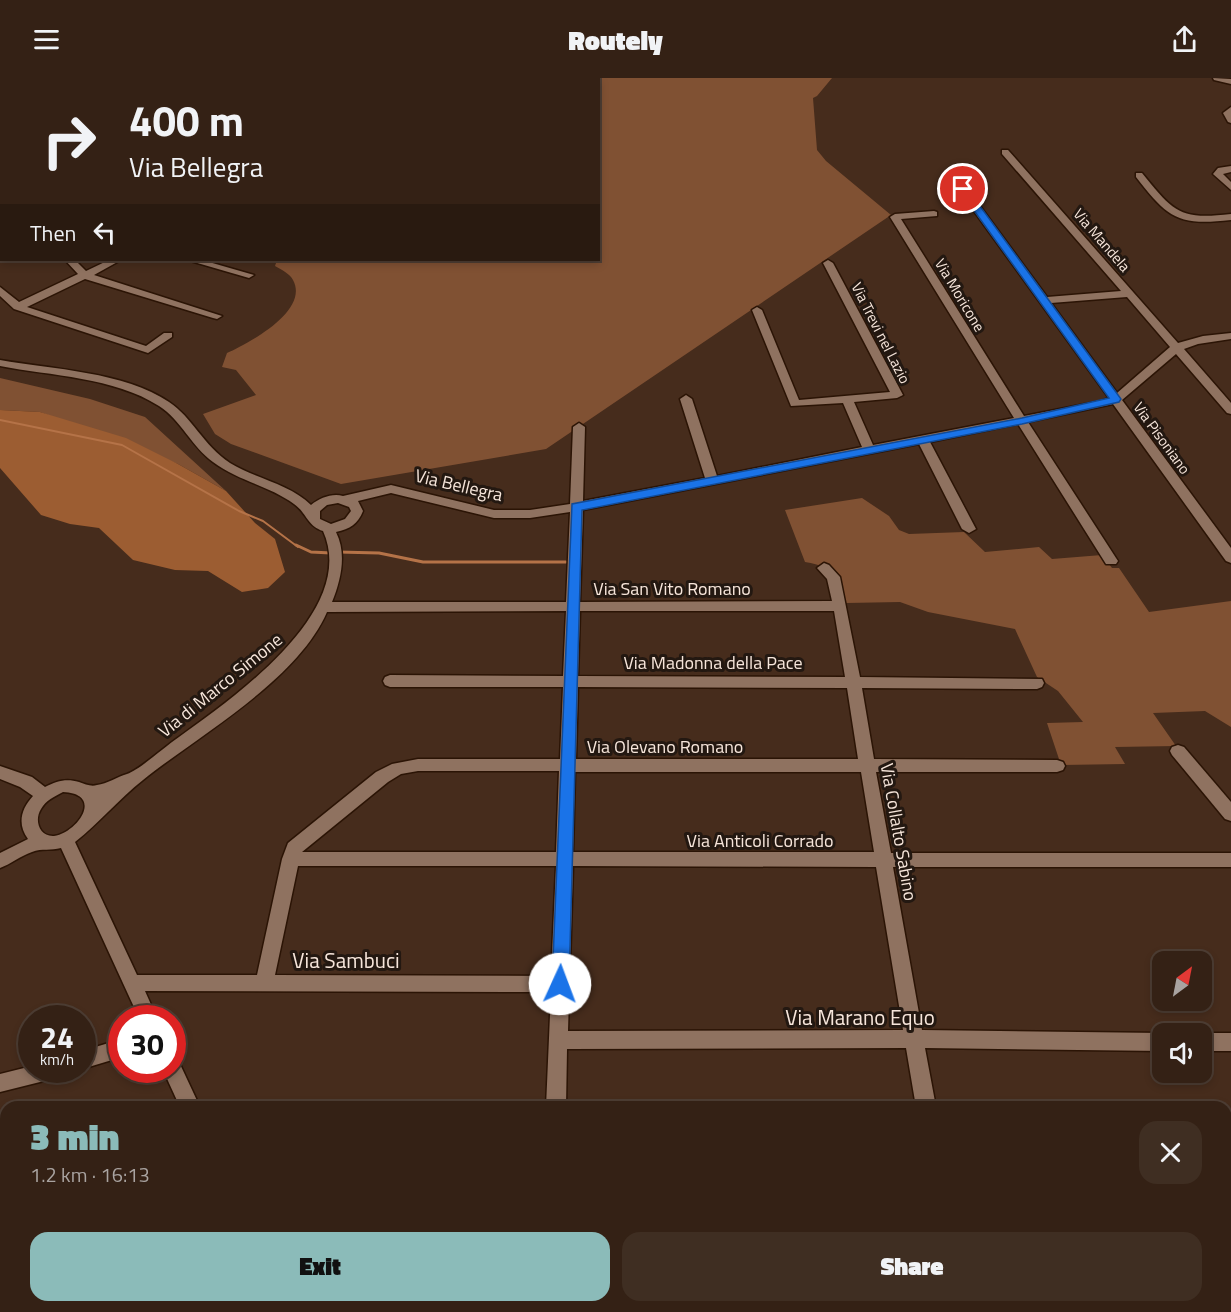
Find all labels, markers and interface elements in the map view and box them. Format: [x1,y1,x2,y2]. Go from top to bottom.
text: Routely [568,19,663,60]
icon: menu [30,23,63,56]
icon: share [1168,23,1201,56]
text: 400 m [129,88,244,152]
icon: right [30,102,108,180]
text: Via Bellegra [129,146,263,187]
pin [937,163,988,214]
icon: arrive [946,172,979,205]
street label: Via Mandela [1068,203,1136,277]
text: Then [30,216,76,250]
icon: left [88,216,121,249]
street label: Via Moricone [929,254,991,336]
street label: Via Trevi nel Lazio [846,278,916,388]
street label: Via Pisoniano [1128,397,1196,479]
street label: Via Bellegra [412,462,506,508]
street label: Via San Vito Romano [593,575,751,602]
street label: Via di Marco Simone [152,626,288,744]
street label: Via Madonna della Pace [623,649,803,676]
street label: Via Olevano Romano [587,733,743,760]
street label: Via Collalto Sabino [874,761,924,903]
street label: Via Anticoli Corrado [687,827,833,854]
street label: Via Sambuci [292,944,400,976]
north arrow [1152,951,1212,1011]
map controls [1152,951,1212,1083]
position arrow [528,952,592,1016]
street label: Via Marano Equo [785,1001,935,1033]
speed limit sign: 30 [108,1005,186,1083]
text: 24 [40,1014,74,1060]
button: sound [1152,1023,1212,1083]
text: km/h [40,1048,74,1071]
text: 3 min [30,1109,119,1164]
button: close [1139,1121,1202,1184]
text: 1.2 km · 16:13 [30,1159,150,1190]
button: Exit [30,1232,610,1301]
button: Share [622,1232,1202,1301]

